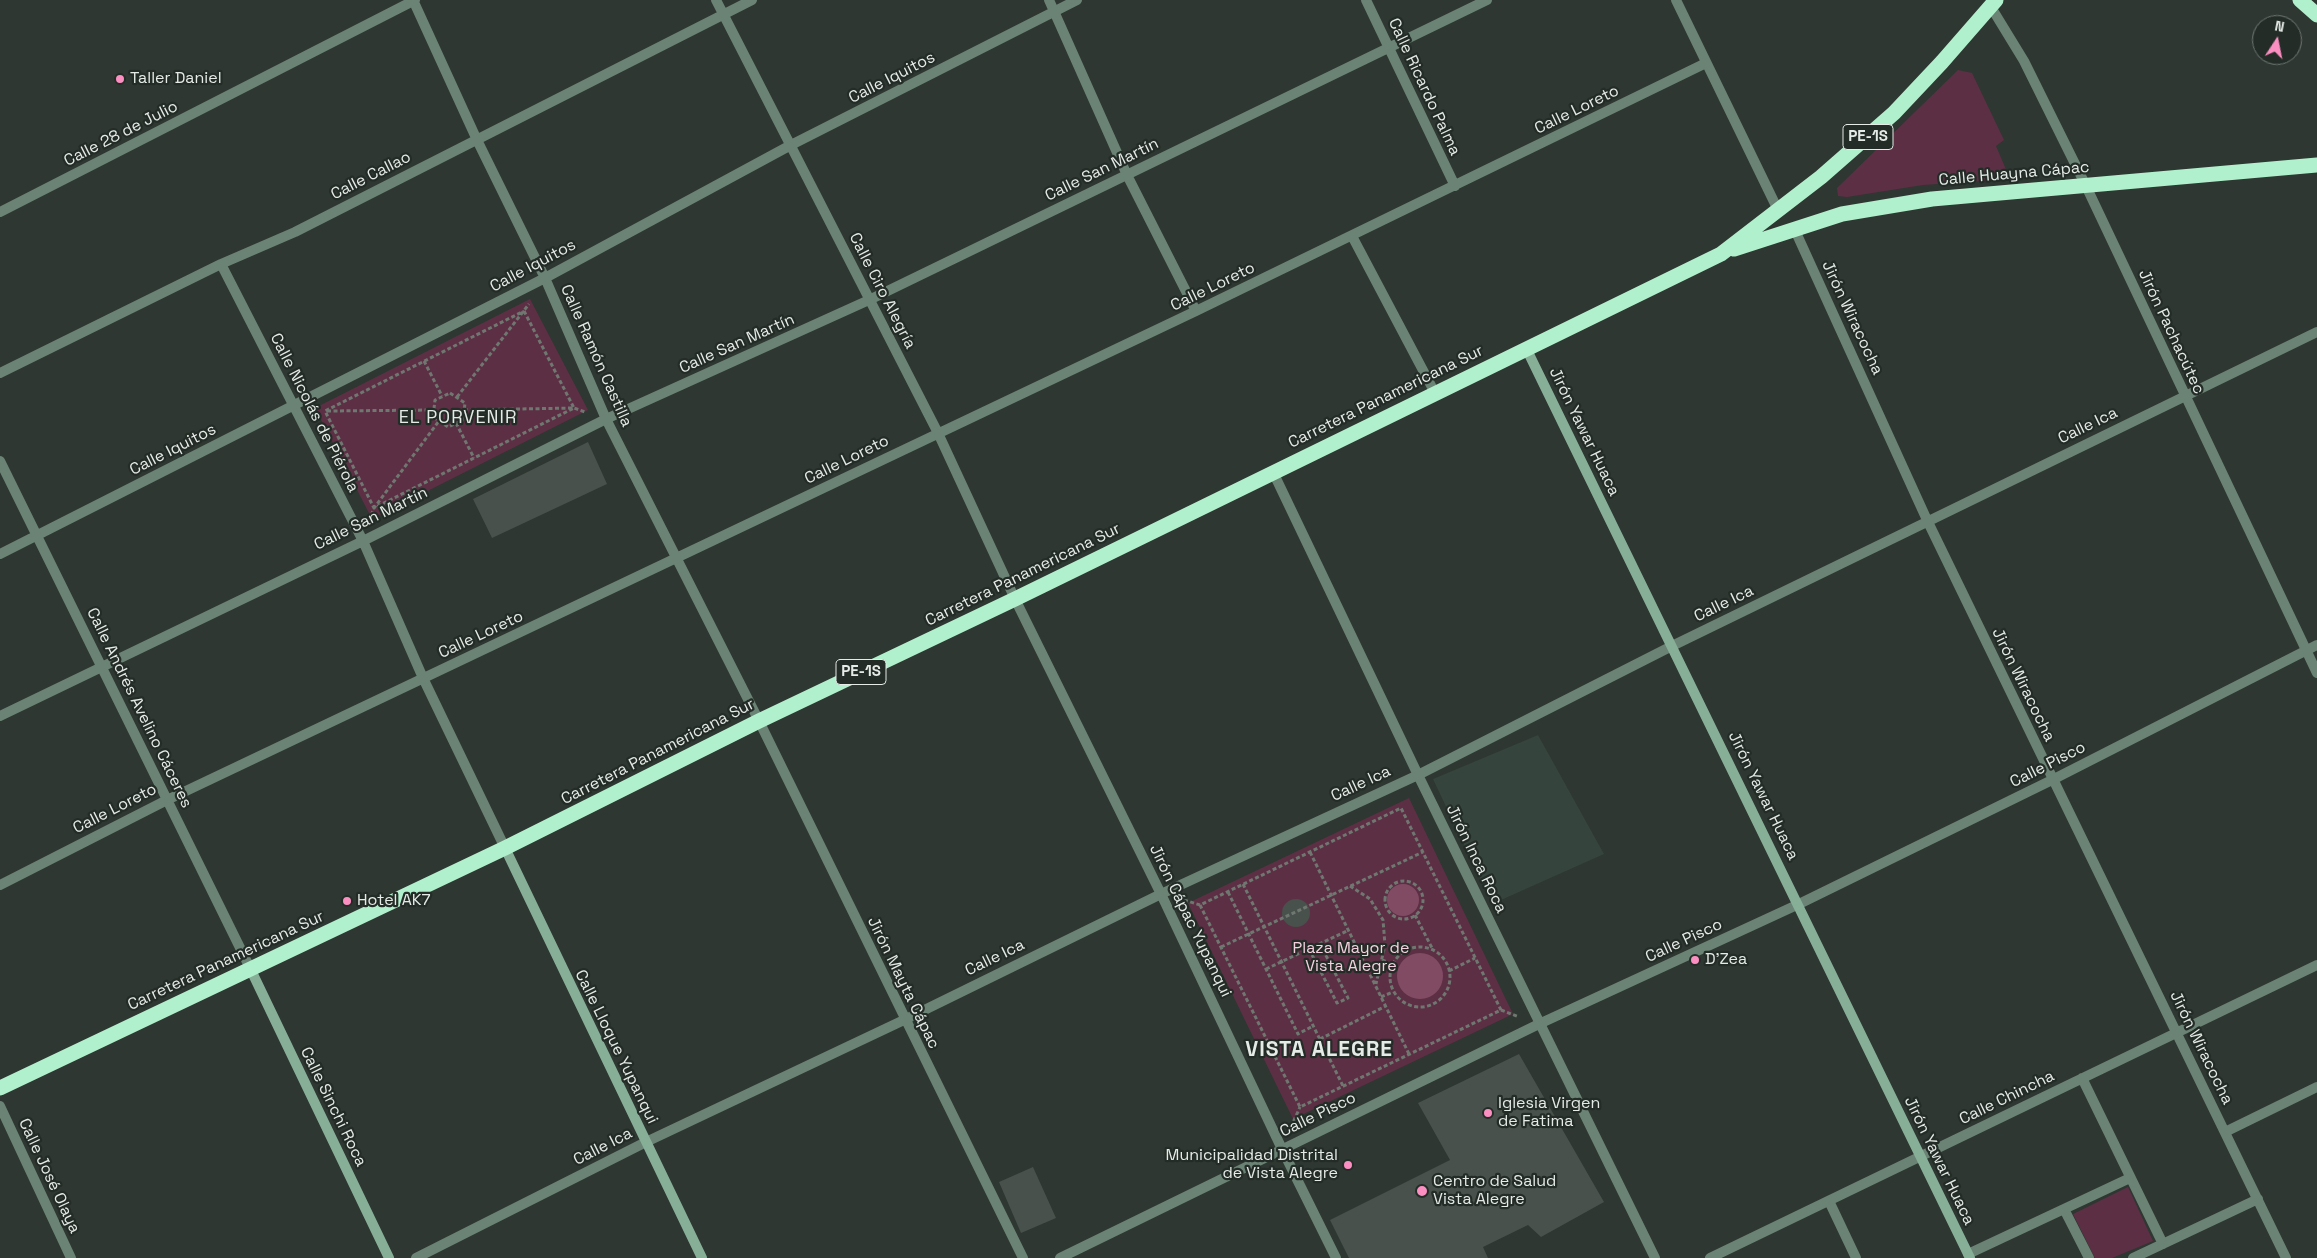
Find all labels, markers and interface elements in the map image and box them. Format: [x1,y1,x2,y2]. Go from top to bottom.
street label: Calle Ricardo Palma [1384,15,1464,159]
north arrow [2252,15,2302,65]
text: N [2273,17,2286,36]
street label: Calle Iquitos [846,48,938,108]
place label: Taller Daniel [130,69,222,89]
marker: Taller Daniel [114,73,126,85]
street label: Calle Loreto [1532,81,1622,139]
street label: Calle 28 de Julio [61,97,181,171]
road number: PE-1S [1843,124,1893,150]
street label: Calle San Martín [1042,134,1162,206]
street label: Calle Callao [328,148,414,204]
street label: Calle Huayna Cápac [1938,158,2090,190]
street label: Calle Ciro Alegría [844,230,920,352]
street label: Calle Iquitos [487,235,579,297]
street label: Calle Loreto [1168,258,1258,316]
street label: Jirón Wiracocha [1817,258,1887,378]
street label: Jirón Pachacútec [2134,267,2208,397]
street label: Calle Ramón Castilla [556,282,636,430]
street label: Calle San Martín [676,310,798,378]
street label: Calle Nicolás de Piérola [265,330,363,496]
street label: Carretera Panamericana Sur [1285,341,1487,453]
street label: Jirón Yawar Huaca [1545,365,1623,499]
street label: Calle Ica [2055,403,2121,449]
district label: EL PORVENIR [397,407,519,429]
street label: Calle Iquitos [127,420,219,480]
street label: Calle Loreto [802,431,892,489]
street label: Calle San Martín [311,483,431,555]
street label: Carretera Panamericana Sur [922,519,1124,631]
street label: Calle Ica [1691,581,1757,627]
street label: Calle Andrés Avelino Cáceres [82,605,196,811]
street label: Calle Loreto [436,607,526,663]
street label: Jirón Wiracocha [1987,625,2059,745]
road number: PE-1S [836,660,886,684]
street label: Carretera Panamericana Sur [558,695,758,809]
street label: Jirón Yawar Huaca [1724,729,1802,863]
street label: Calle Pisco [2007,738,2089,792]
street label: Calle Ica [1328,762,1394,806]
street label: Calle Loreto [70,780,160,838]
street label: Jirón Inca Roca [1441,802,1511,916]
street label: Jirón Cápac Yupanqui [1145,842,1235,1000]
place label: Hotel AK7 [357,891,431,911]
marker: Hotel AK7 [341,895,353,907]
street label: Carretera Panamericana Sur [125,907,327,1015]
street label: Jirón Mayta Cápac [863,914,943,1052]
street label: Calle Pisco [1643,915,1725,967]
street label: Calle Ica [962,935,1028,981]
park label: Plaza Mayor de Vista Alegre [1293,939,1409,977]
place label: D'Zea [1705,950,1747,970]
marker: D'Zea [1689,954,1701,966]
street label: Calle Lloque Yupanqui [570,967,662,1127]
street label: Jirón Wiracocha [2165,988,2237,1108]
district label: VISTA ALEGRE [1244,1037,1394,1063]
street label: Calle Sinchi Roca [296,1044,370,1170]
street label: Calle Chincha [1956,1067,2058,1129]
street label: Calle Pisco [1277,1088,1359,1142]
place label: Iglesia Virgen de Fatima [1498,1094,1600,1132]
street label: Jirón Yawar Huaca [1900,1094,1978,1228]
marker: Iglesia Virgen de Fatima [1482,1107,1494,1119]
street label: Calle José Olaya [14,1116,84,1236]
street label: Calle Ica [570,1124,636,1170]
place label: Municipalidad Distrital de Vista Alegre [1166,1146,1338,1184]
marker: Municipalidad Distrital de Vista Alegre [1342,1159,1354,1171]
place label: Centro de Salud Vista Alegre [1433,1172,1556,1210]
marker: Centro de Salud Vista Alegre [1415,1184,1429,1198]

